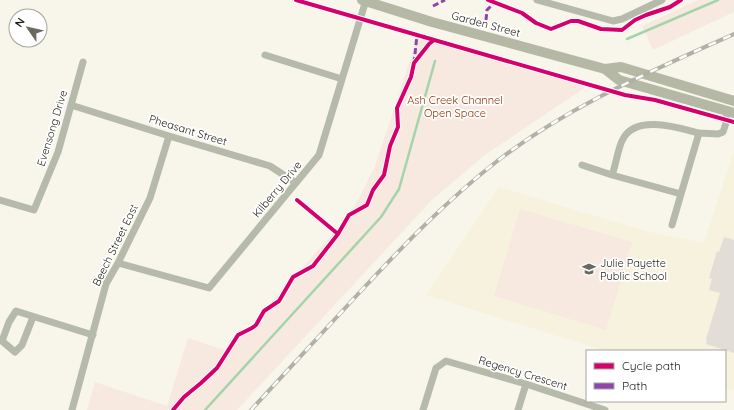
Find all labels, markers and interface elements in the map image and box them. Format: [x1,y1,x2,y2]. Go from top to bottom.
north arrow [8,8,48,48]
street label: Garden Street [450,8,522,40]
text: N [12,15,28,30]
street label: Evensong Drive [34,88,70,168]
park label: Ash Creek Channel Open Space [407,93,503,120]
street label: Pheasant Street [147,111,229,149]
street label: Kilberry Drive [249,158,305,220]
street label: Beech Street East [89,202,141,288]
place label: Julie Payette Public School [600,256,667,283]
school or university icon: Julie Payette Public School [581,261,597,277]
legend [586,350,726,402]
street label: Regency Crescent [477,353,569,393]
text: Cycle path [622,358,681,373]
text: Path [622,378,647,393]

